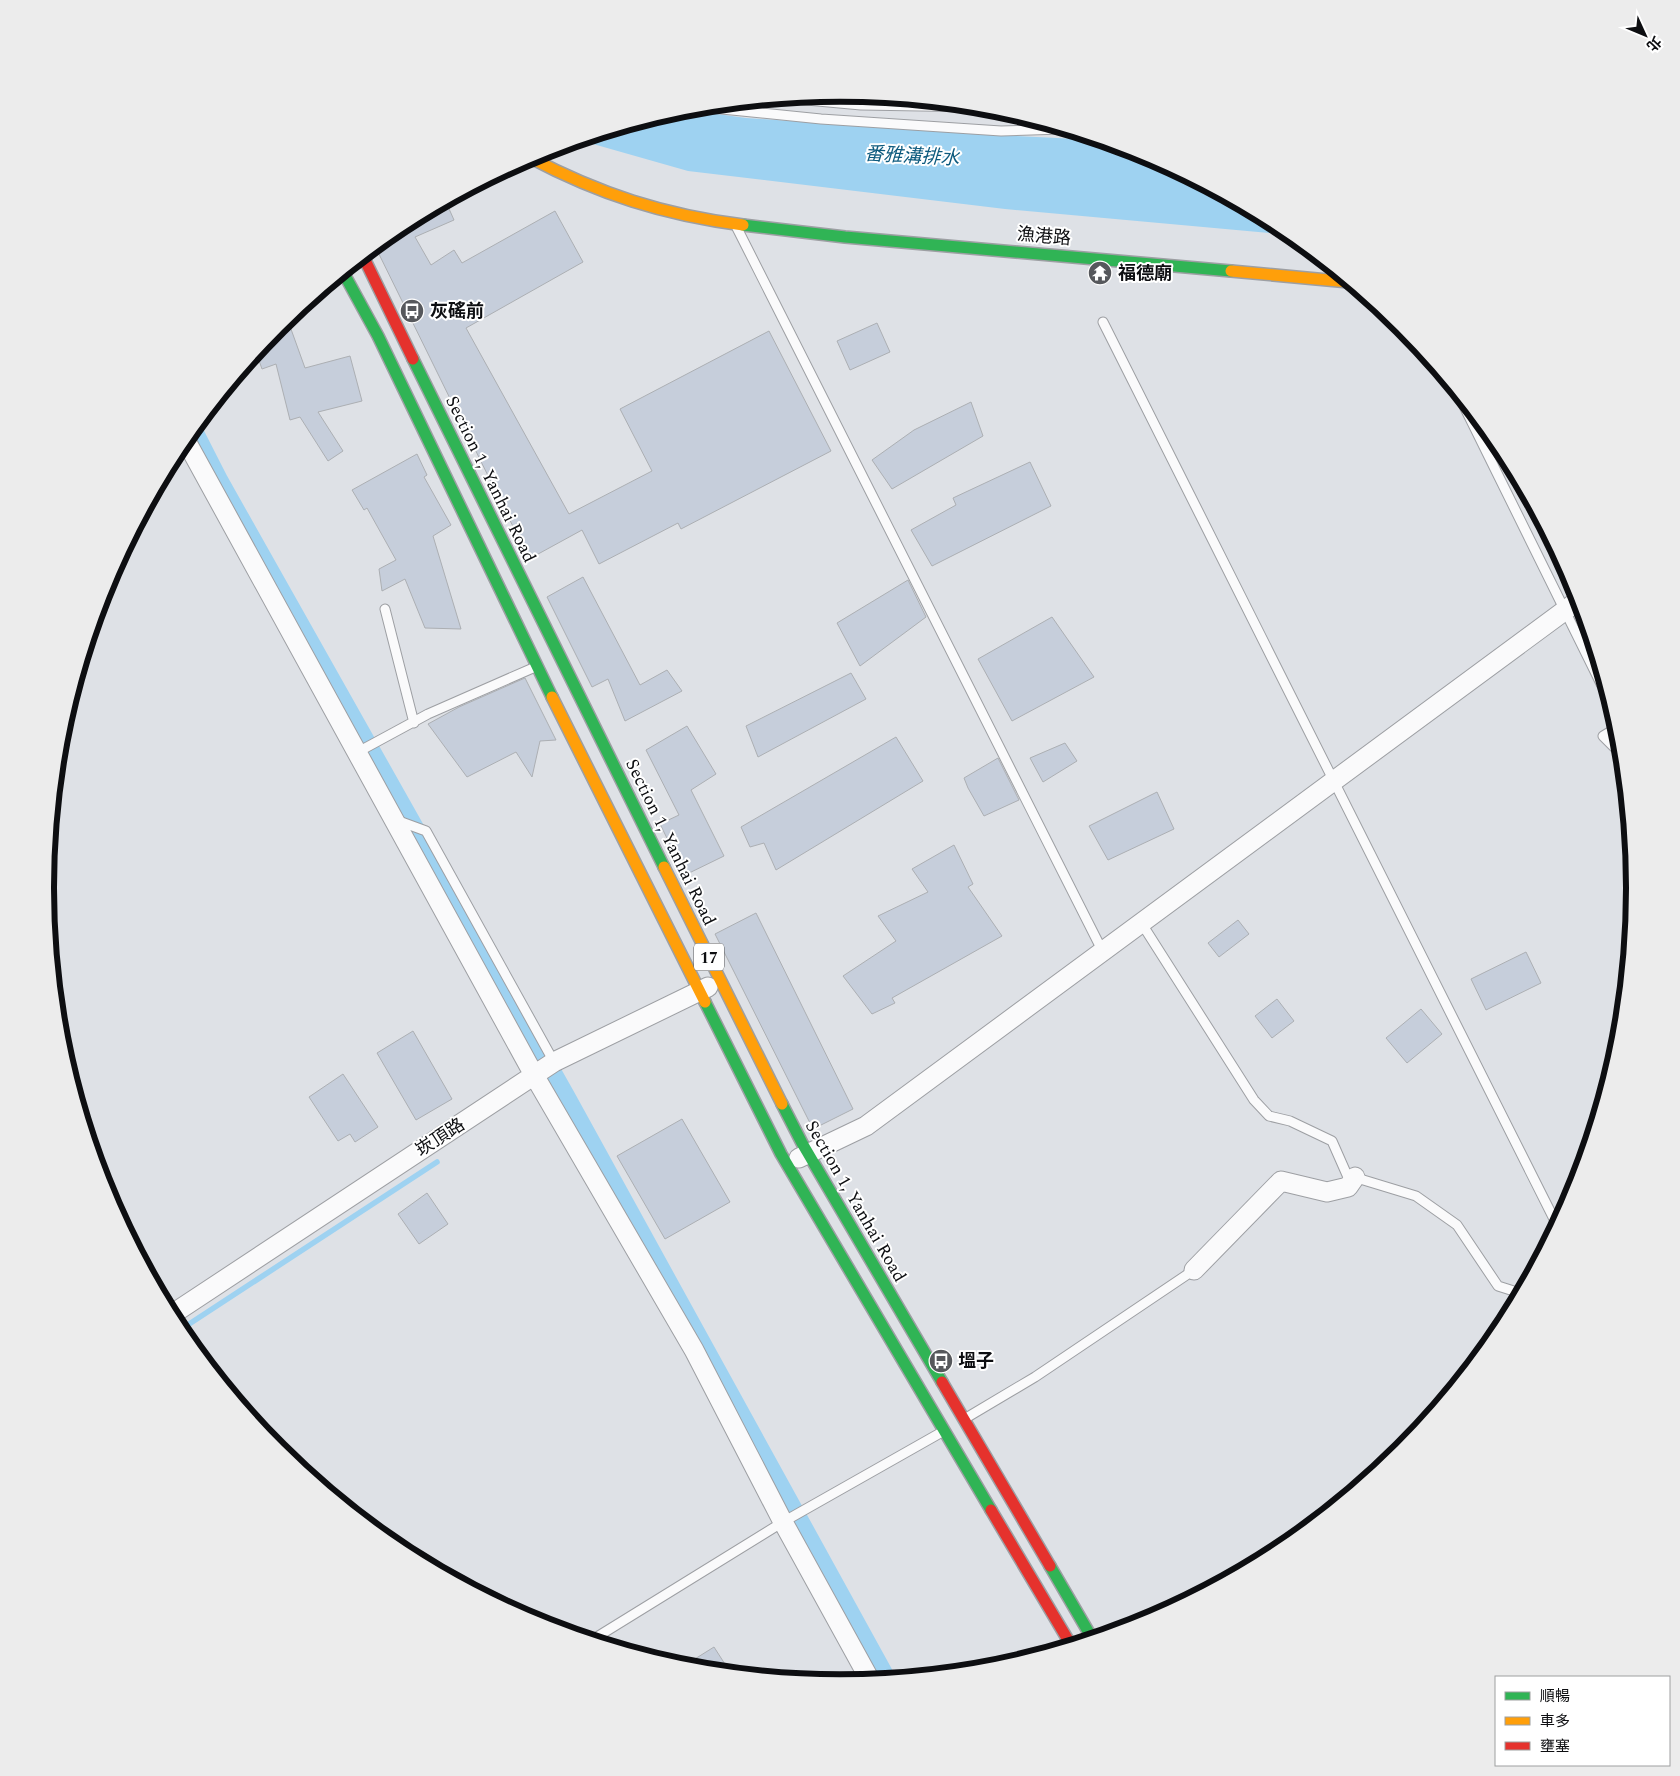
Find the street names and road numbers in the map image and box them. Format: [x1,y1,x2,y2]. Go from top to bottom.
street label: 漁港路 [1016,221,1072,252]
street label: Section 1, Yanhai Road [438,391,543,567]
street label: Section 1, Yanhai Road [618,754,723,930]
road number: 17 [694,944,724,970]
street label: 崁頂路 [410,1111,470,1163]
street label: Section 1, Yanhai Road [798,1115,913,1287]

